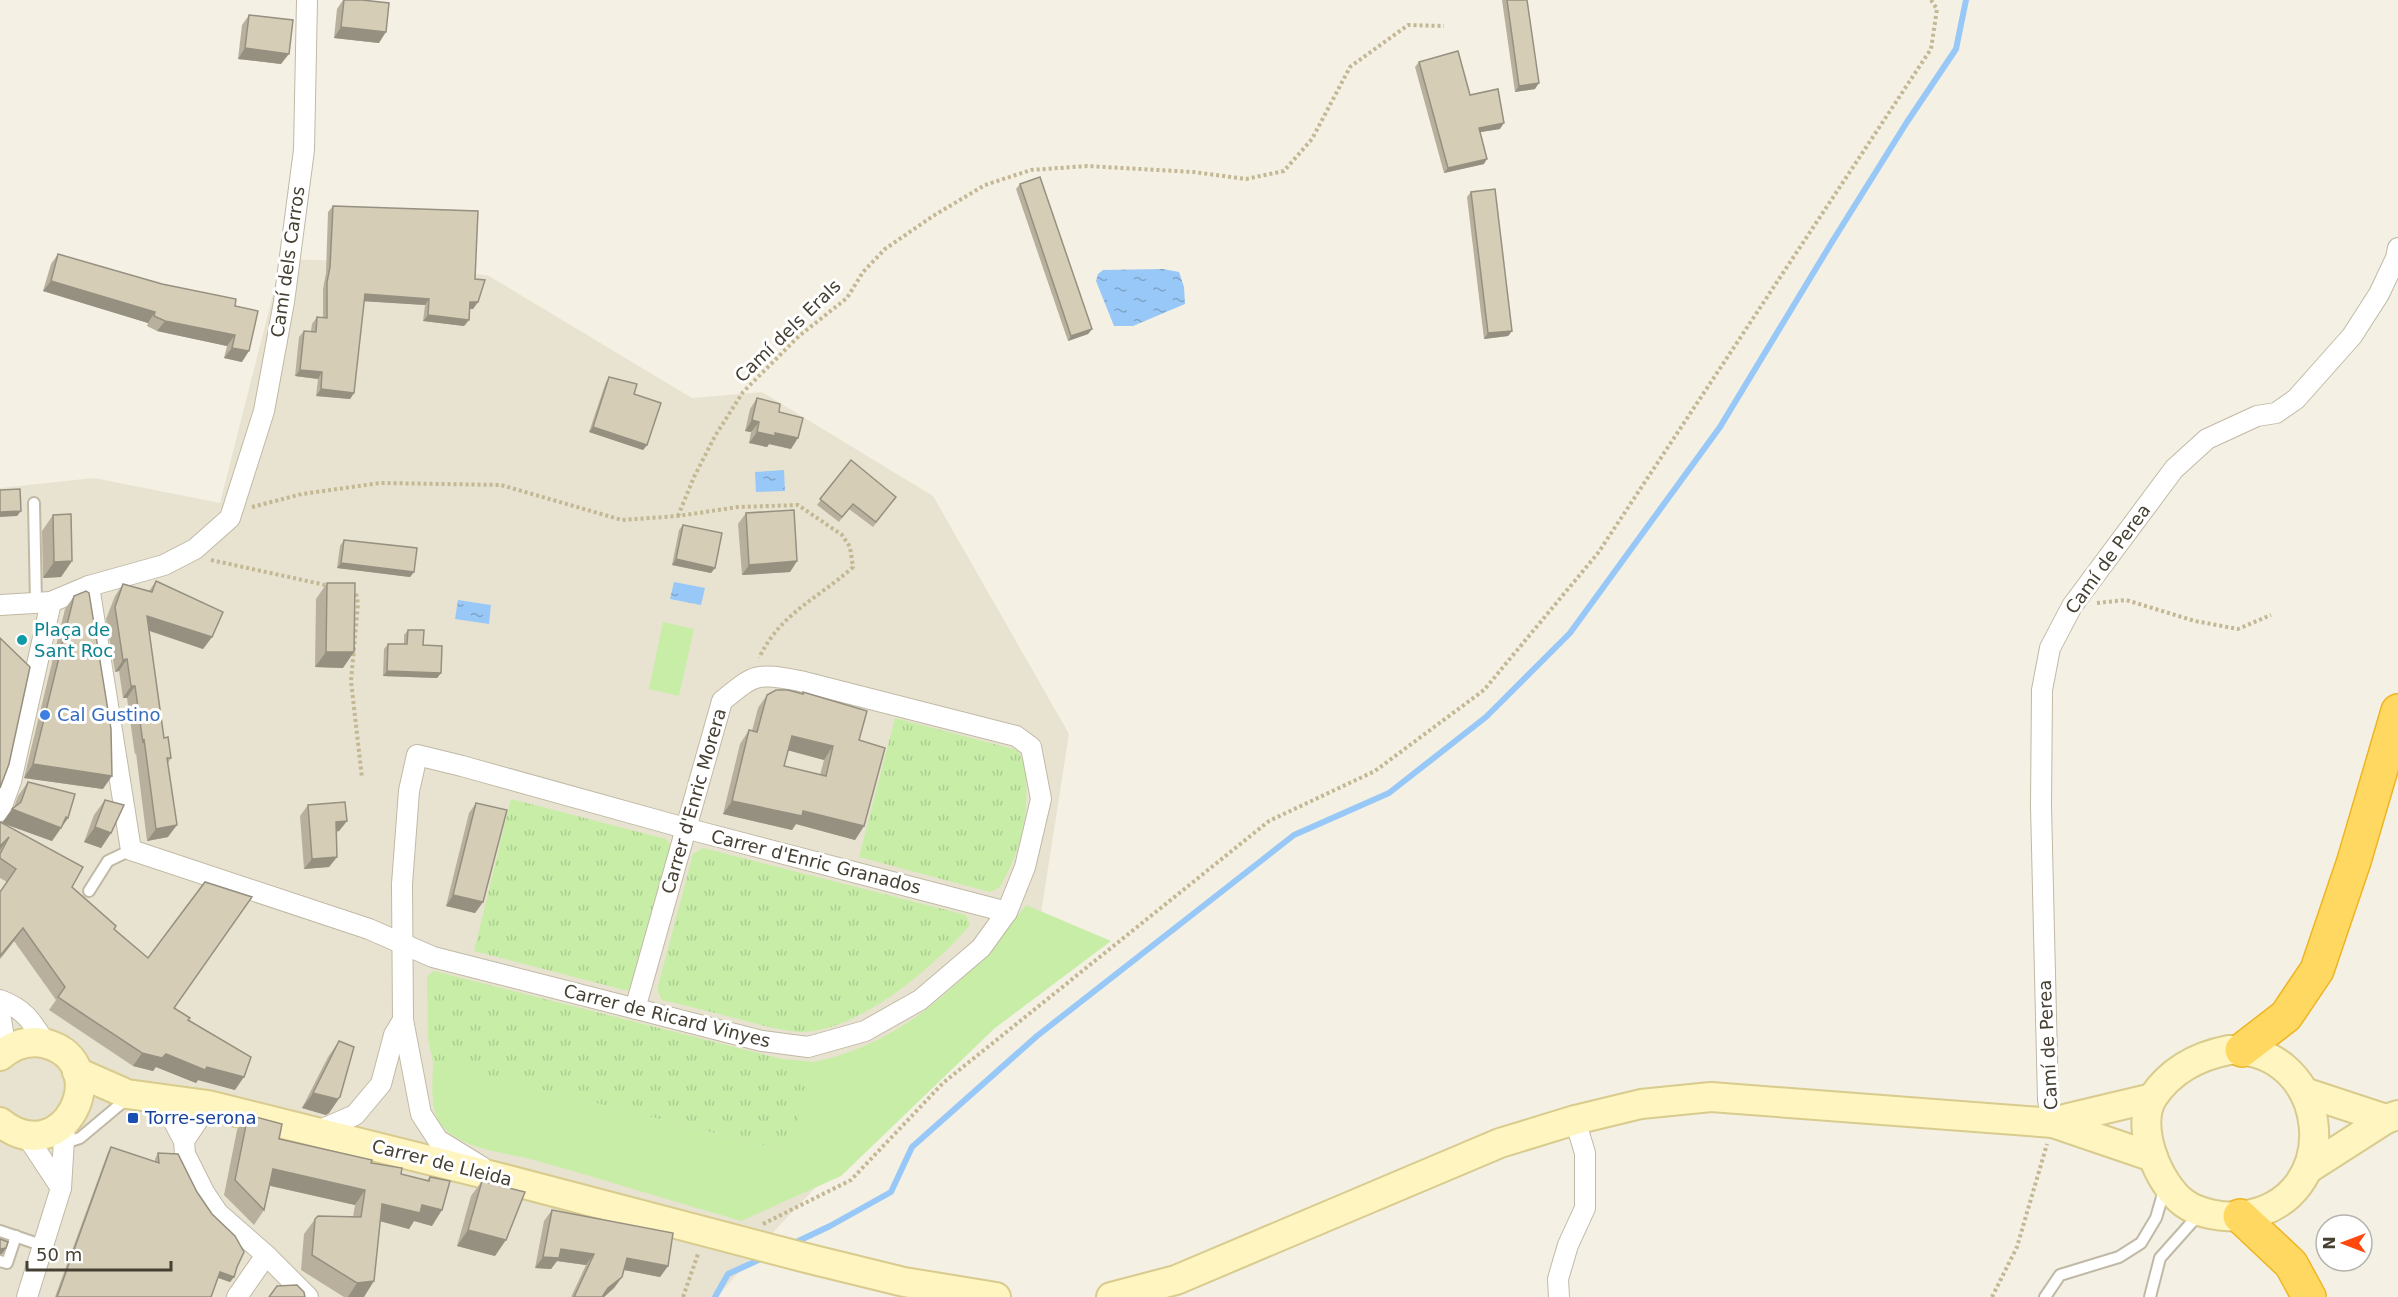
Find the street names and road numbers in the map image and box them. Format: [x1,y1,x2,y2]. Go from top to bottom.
street label: Camí dels Carros [266,185,309,339]
street label: Camí dels Erals [730,275,845,386]
street label: Camí de Perea [2061,500,2154,618]
street label: Carrer d'Enric Morera [657,706,730,896]
street label: Carrer d'Enric Granados [709,825,923,898]
street label: Camí de Perea [2034,979,2061,1111]
street label: Carrer de Ricard Vinyes [562,980,773,1051]
street label: Carrer de Lleida [370,1135,514,1190]

